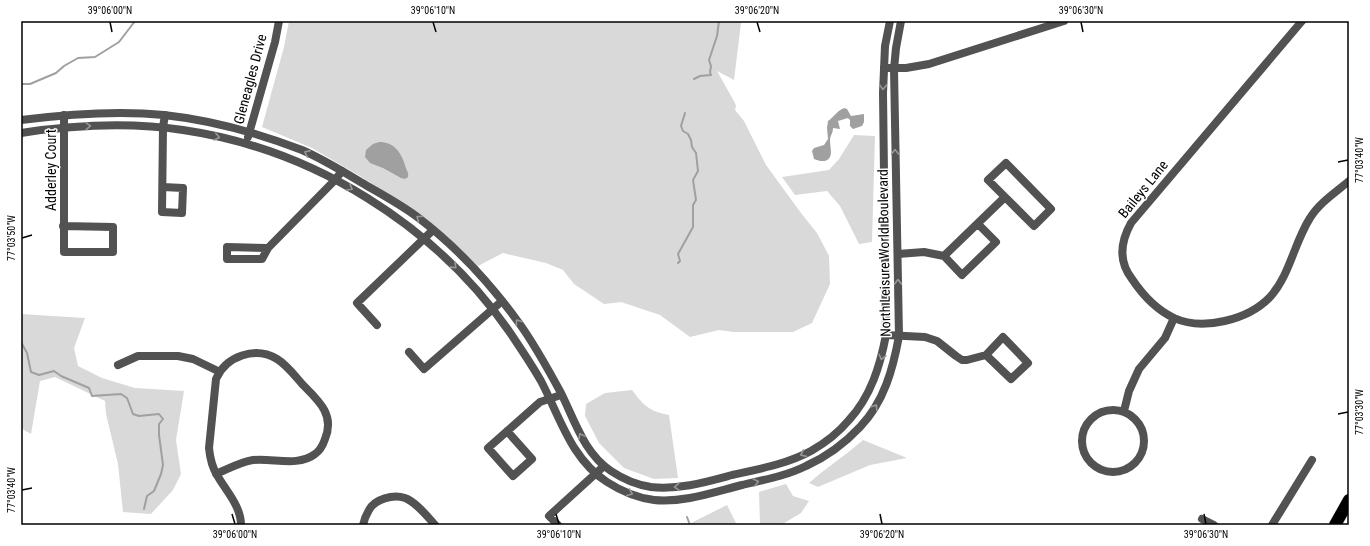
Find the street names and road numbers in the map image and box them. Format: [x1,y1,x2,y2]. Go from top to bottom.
street label: Gleneagles Drive [230,32,270,126]
street label: Adderley Court [43,129,59,211]
street label: Baileys Lane [1115,157,1171,221]
street label: North Leisure World Boulevard [875,169,893,337]

